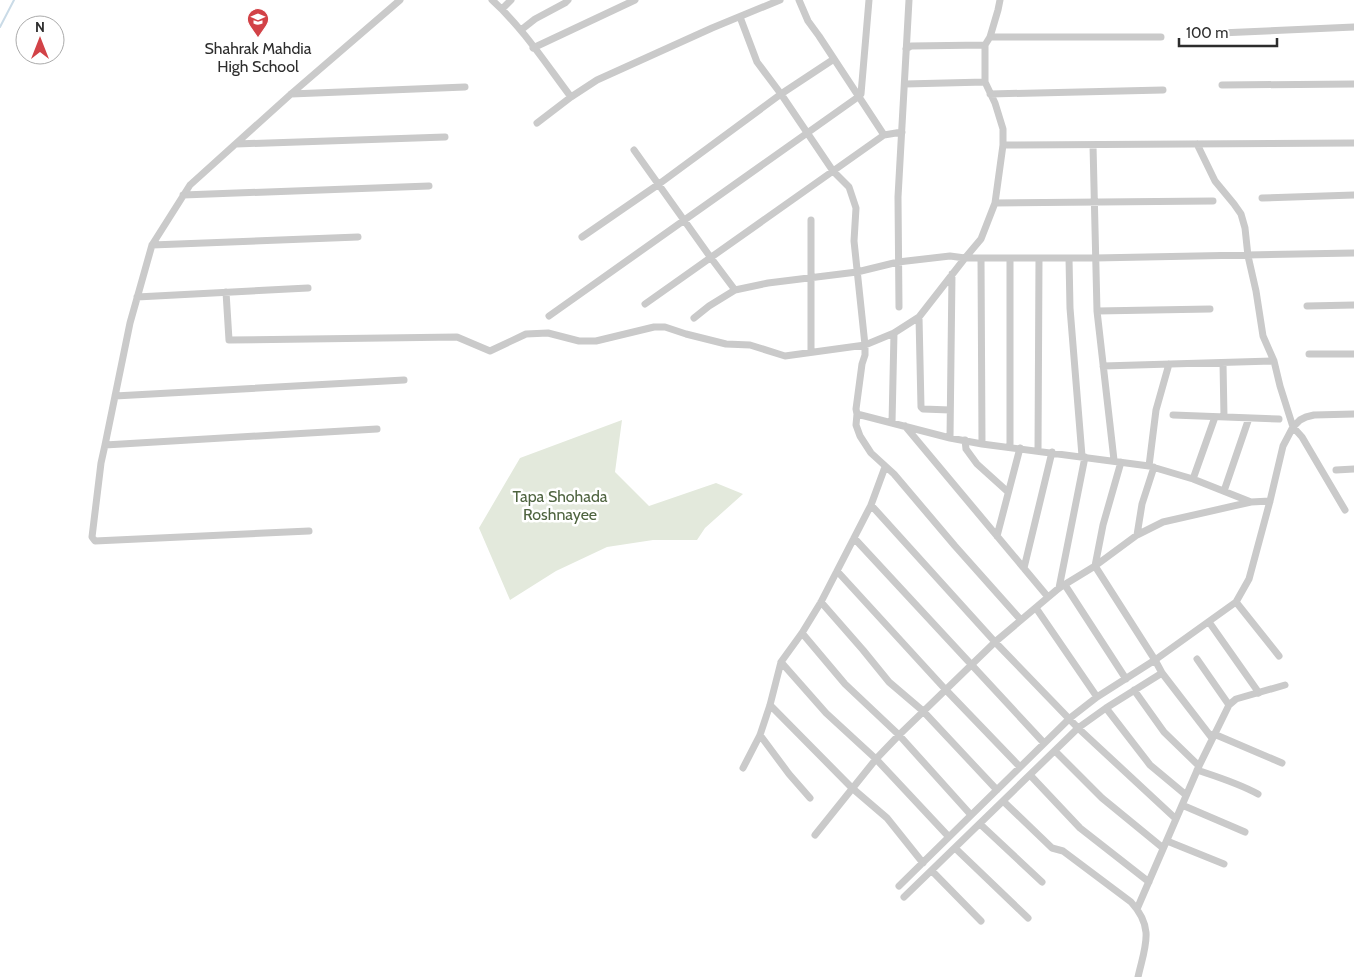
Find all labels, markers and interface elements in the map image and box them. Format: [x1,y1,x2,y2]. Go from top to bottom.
school or university icon: Shahrak Mahdia High School [246,7,270,38]
north arrow [15,15,65,65]
scale bar [1179,15,1276,47]
text: N [35,18,45,36]
text: 100 m [1186,24,1228,42]
place label: Shahrak Mahdia High School [205,39,312,76]
park label: Tapa Shohada Roshnayee [512,487,608,524]

